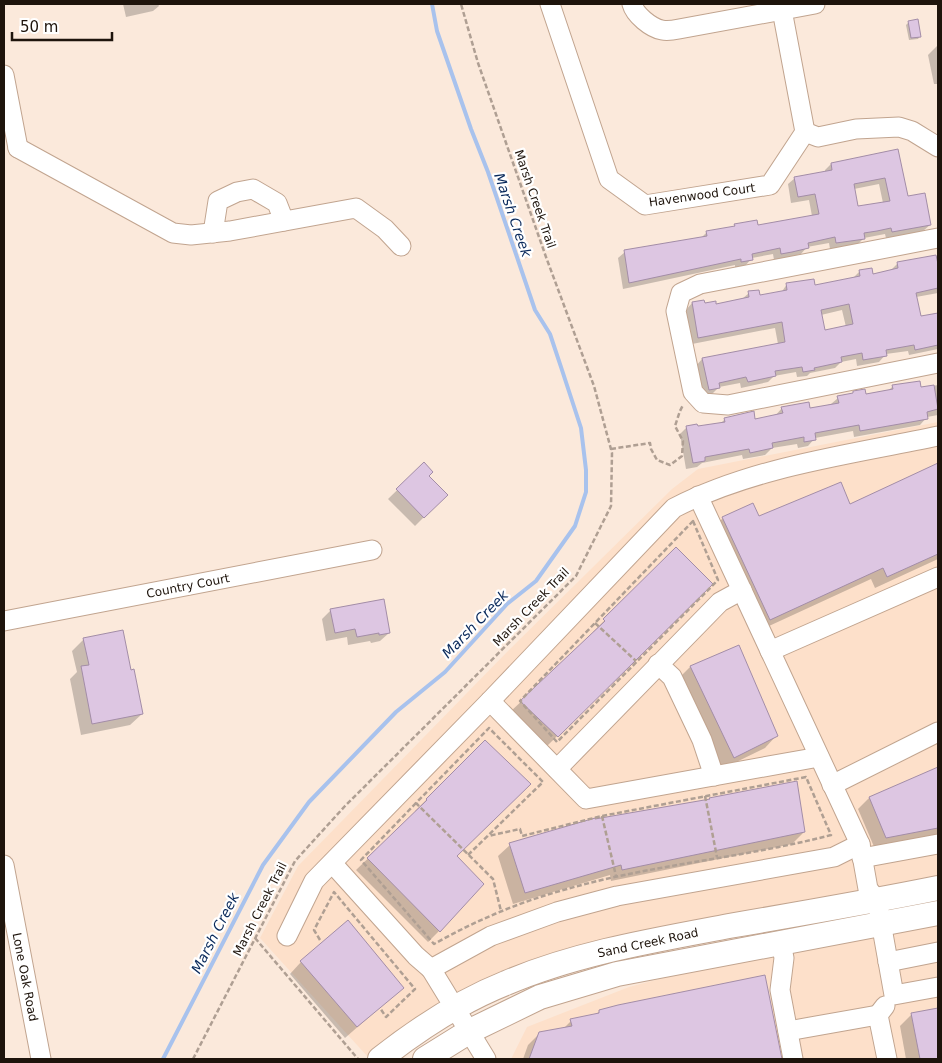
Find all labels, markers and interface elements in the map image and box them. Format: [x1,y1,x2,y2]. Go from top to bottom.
scale bar [12,10,112,42]
text: 50 m [20,18,58,36]
street label: Marsh Creek Trail [511,148,559,250]
water label: Marsh Creek [491,171,535,259]
street label: Havenwood Court [648,181,756,209]
street label: Marsh Creek Trail [490,565,572,649]
street label: Country Court [145,571,231,601]
water label: Marsh Creek [439,586,512,661]
street label: Marsh Creek Trail [230,860,290,958]
water label: Marsh Creek [188,889,242,976]
street label: Sand Creek Road [596,925,700,961]
street label: Lone Oak Road [10,931,40,1023]

